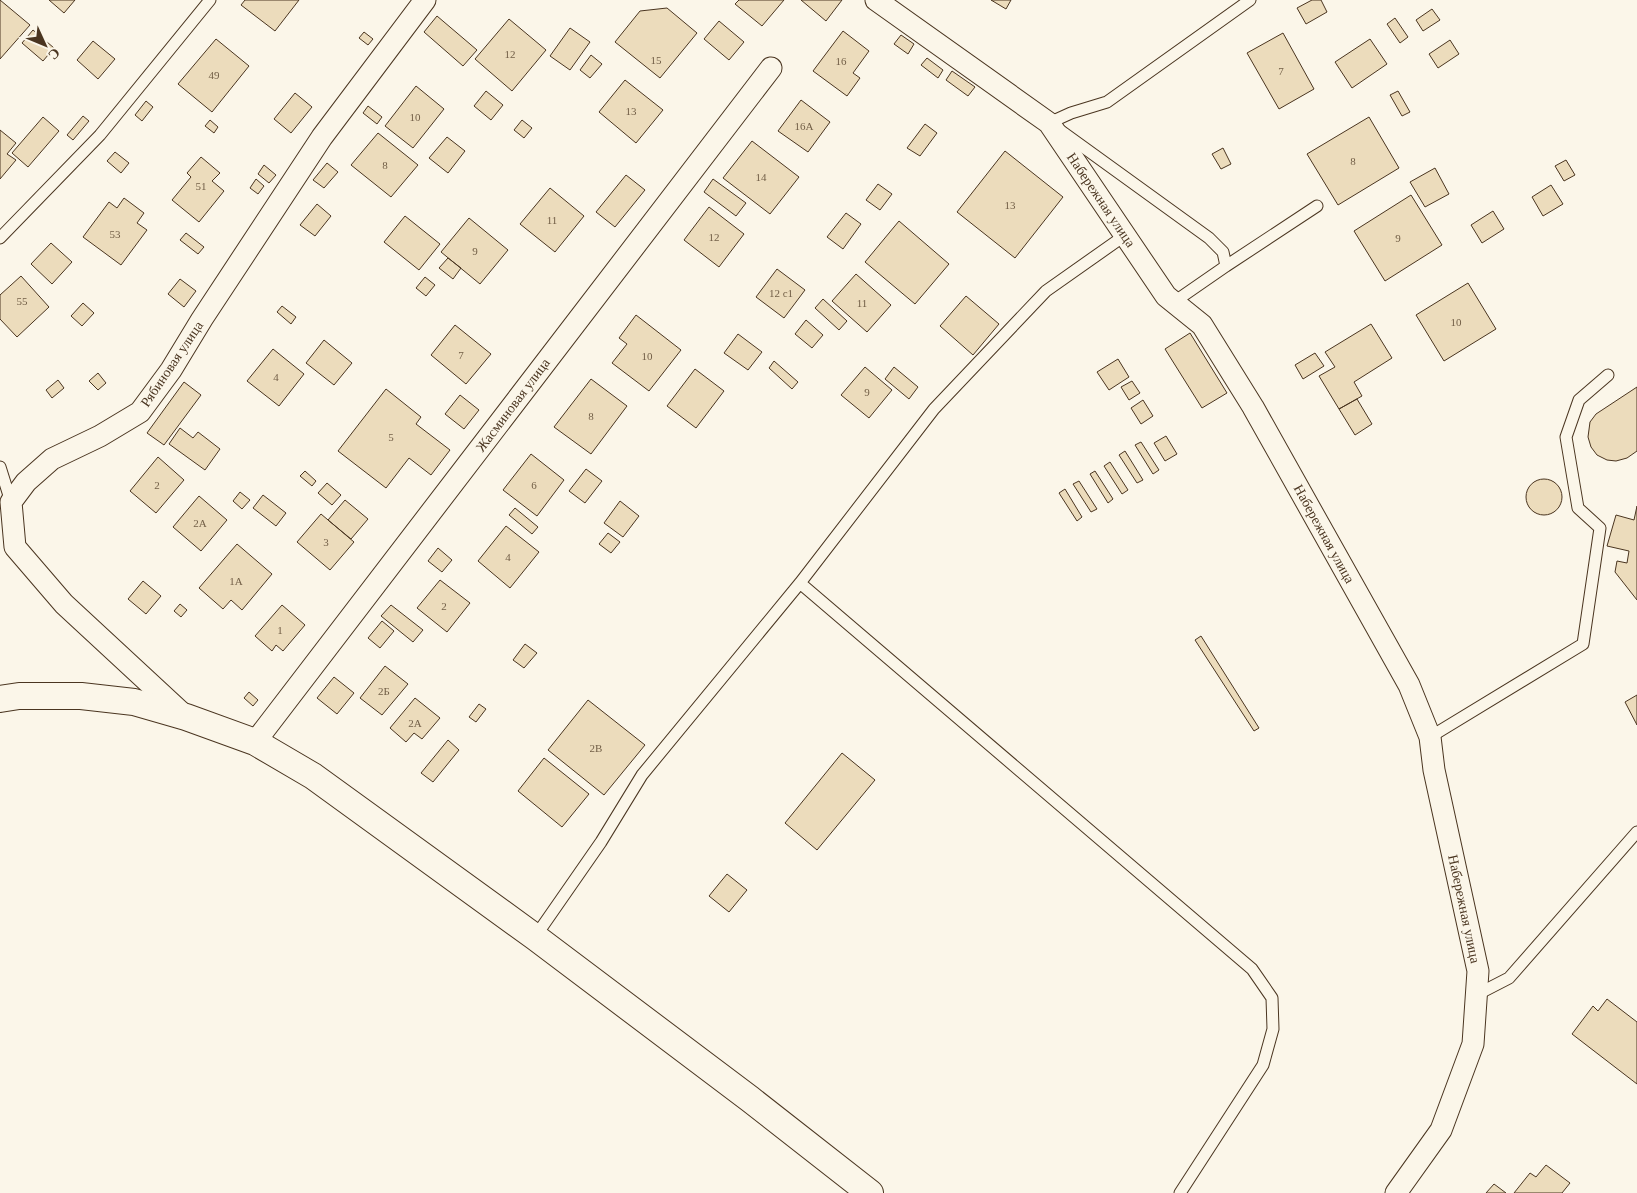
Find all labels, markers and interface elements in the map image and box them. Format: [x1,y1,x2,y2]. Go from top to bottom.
north arrow [20,20,70,70]
text: С [45,45,63,63]
house number: 12 [505,48,516,60]
house number: 15 [651,54,662,66]
house number: 16 [836,55,847,67]
house number: 7 [1278,65,1284,77]
house number: 49 [209,69,220,81]
house number: 13 [626,105,637,117]
house number: 10 [410,111,421,123]
house number: 16А [795,120,814,132]
street label: Набережная улица [1064,150,1139,251]
house number: 8 [1350,155,1356,167]
house number: 8 [382,159,388,171]
house number: 14 [756,171,767,183]
house number: 51 [196,180,207,192]
house number: 13 [1005,199,1016,211]
house number: 11 [547,214,557,226]
house number: 53 [110,228,121,240]
house number: 12 [709,231,720,243]
house number: 9 [1395,232,1401,244]
house number: 9 [472,245,478,257]
house number: 12 с1 [769,287,793,299]
house number: 55 [17,295,28,307]
house number: 11 [857,297,867,309]
house number: 10 [1451,316,1462,328]
street label: Рябиновая улица [138,318,207,410]
house number: 7 [458,349,464,361]
house number: 10 [642,350,653,362]
street label: Жасминовая улица [473,355,553,454]
house number: 4 [273,371,279,383]
house number: 9 [864,386,870,398]
house number: 8 [588,410,594,422]
house number: 5 [388,431,394,443]
house number: 2 [154,479,160,491]
house number: 6 [531,479,537,491]
street label: Набережная улица [1291,482,1358,587]
house number: 2А [193,517,207,529]
house number: 3 [323,536,329,548]
house number: 4 [505,551,511,563]
house number: 1А [229,575,243,587]
house number: 2 [441,600,447,612]
house number: 1 [277,624,283,636]
house number: 2Б [378,685,390,697]
house number: 2А [408,717,422,729]
house number: 2В [590,742,602,754]
street label: Набережная улица [1445,853,1483,965]

